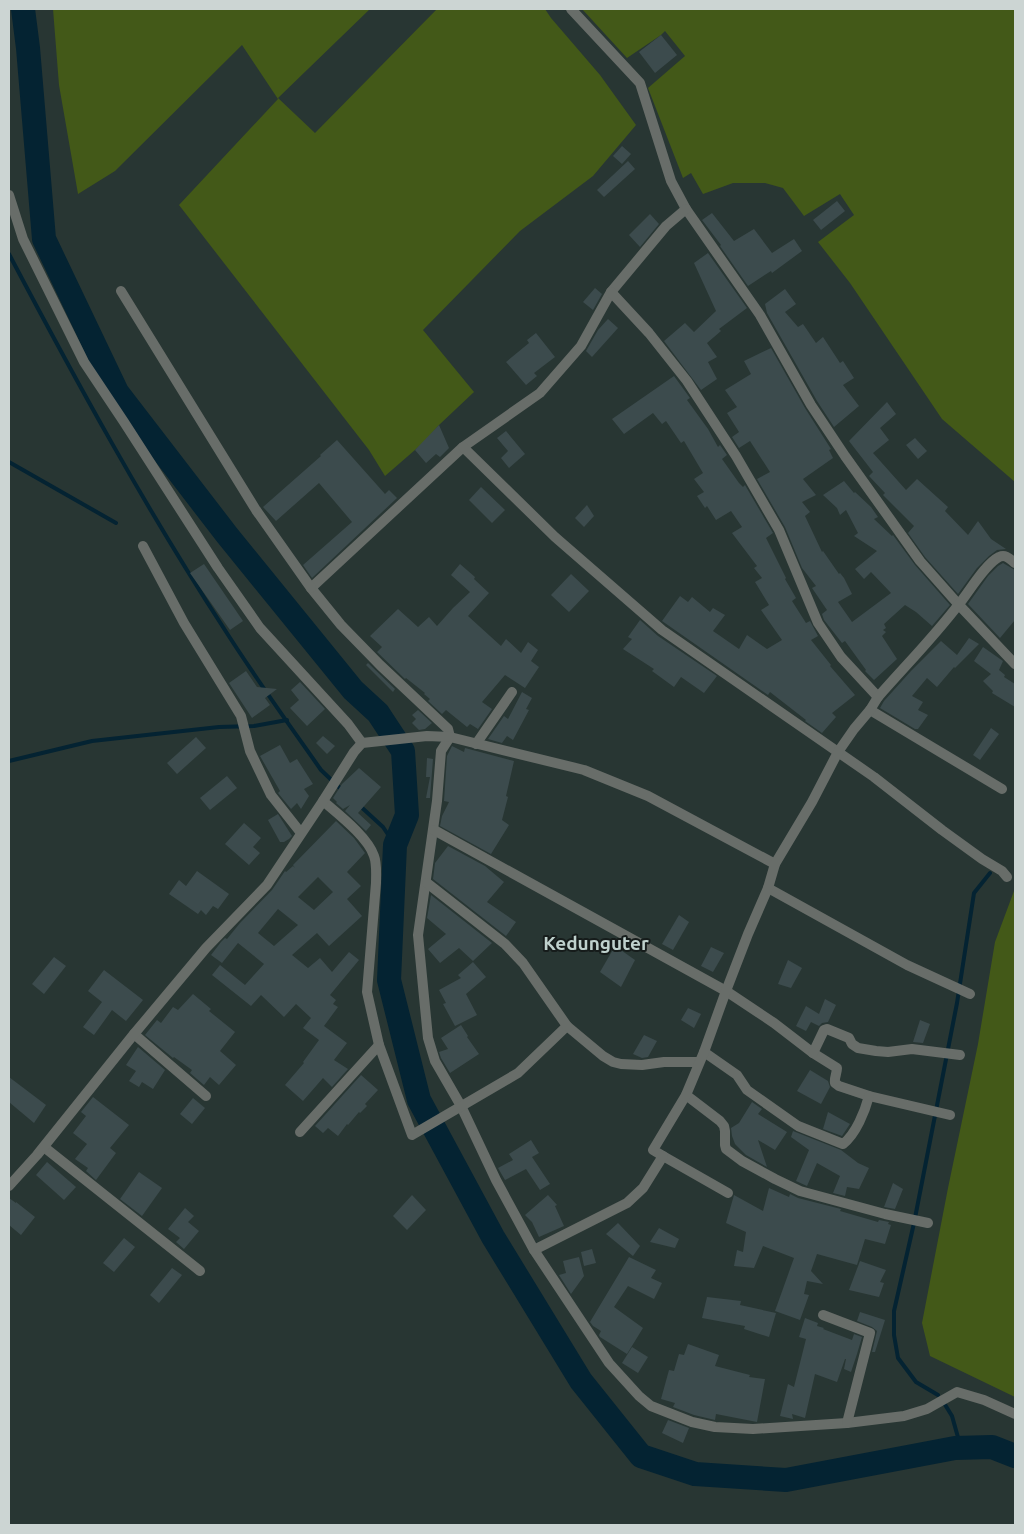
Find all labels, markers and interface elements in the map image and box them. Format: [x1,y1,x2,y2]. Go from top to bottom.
district label: Kedunguter [543,932,649,954]

